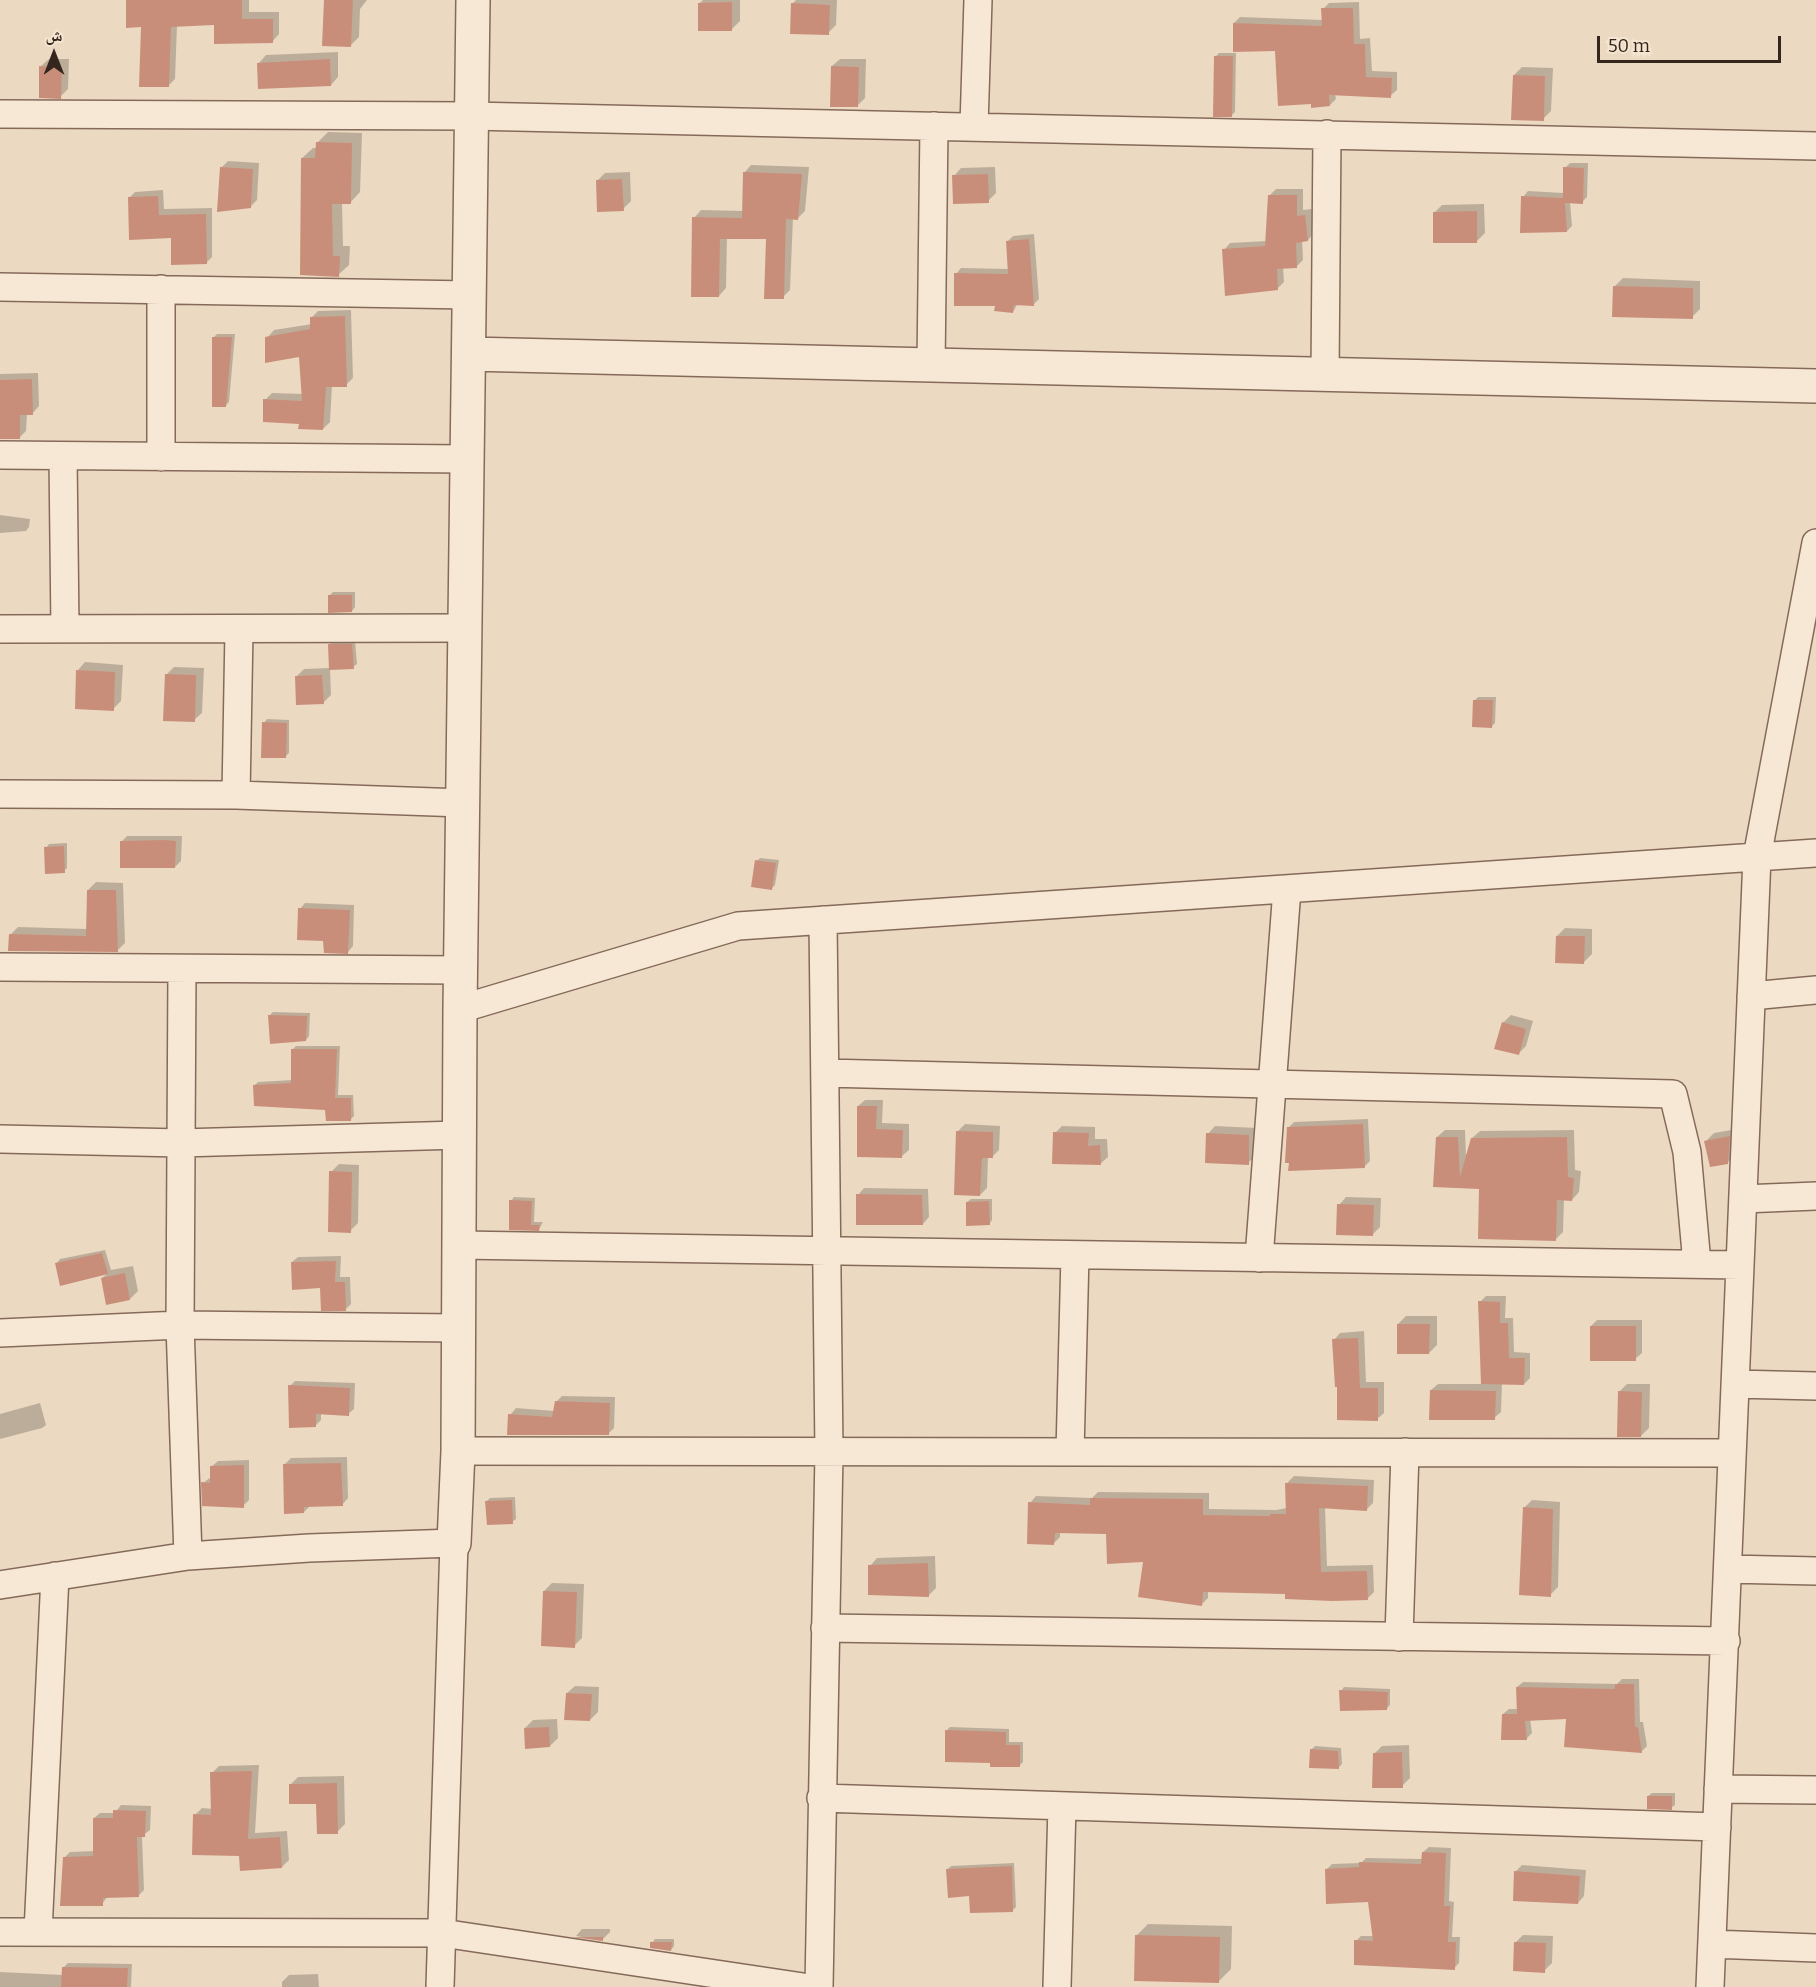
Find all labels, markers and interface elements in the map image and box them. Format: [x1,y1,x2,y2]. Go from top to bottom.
north arrow [24,24,84,84]
scale bar [1600,24,1784,62]
text: ش [46,26,62,45]
text: 50 m [1608,35,1650,57]

